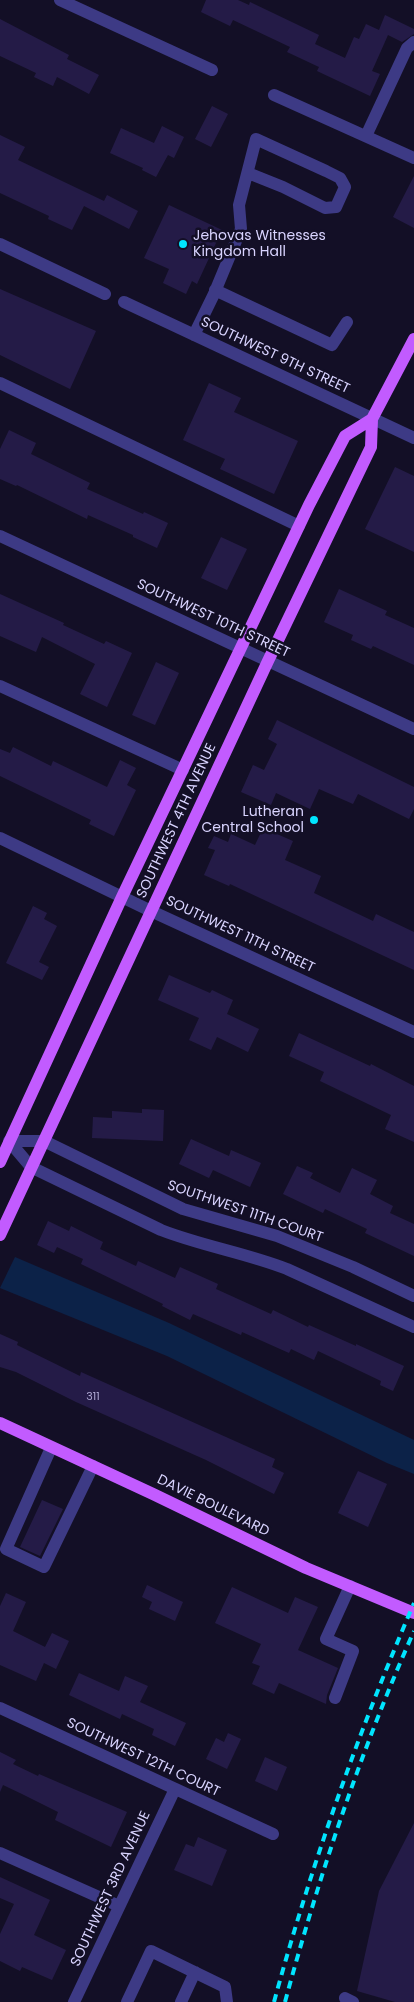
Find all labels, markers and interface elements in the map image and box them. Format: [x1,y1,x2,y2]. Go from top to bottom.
place label: Jehovas Witnesses Kingdom Hall [193,228,326,260]
marker: Jehovas Witnesses Kingdom Hall [177,238,189,250]
street label: SOUTHWEST 9TH STREET [198,314,352,398]
street label: SOUTHWEST 10TH STREET [134,576,292,662]
street label: SOUTHWEST 4TH AVENUE [134,741,220,901]
place label: Lutheran Central School [202,804,304,836]
marker: Lutheran Central School [308,814,320,826]
street label: SOUTHWEST 11TH STREET [163,893,317,977]
street label: SOUTHWEST 11TH COURT [165,1177,325,1247]
house number: 311 [86,1390,100,1404]
street label: DAVIE BOULEVARD [154,1472,272,1540]
street label: SOUTHWEST 12TH COURT [64,1715,222,1801]
street label: SOUTHWEST 3RD AVENUE [68,1809,154,1969]

